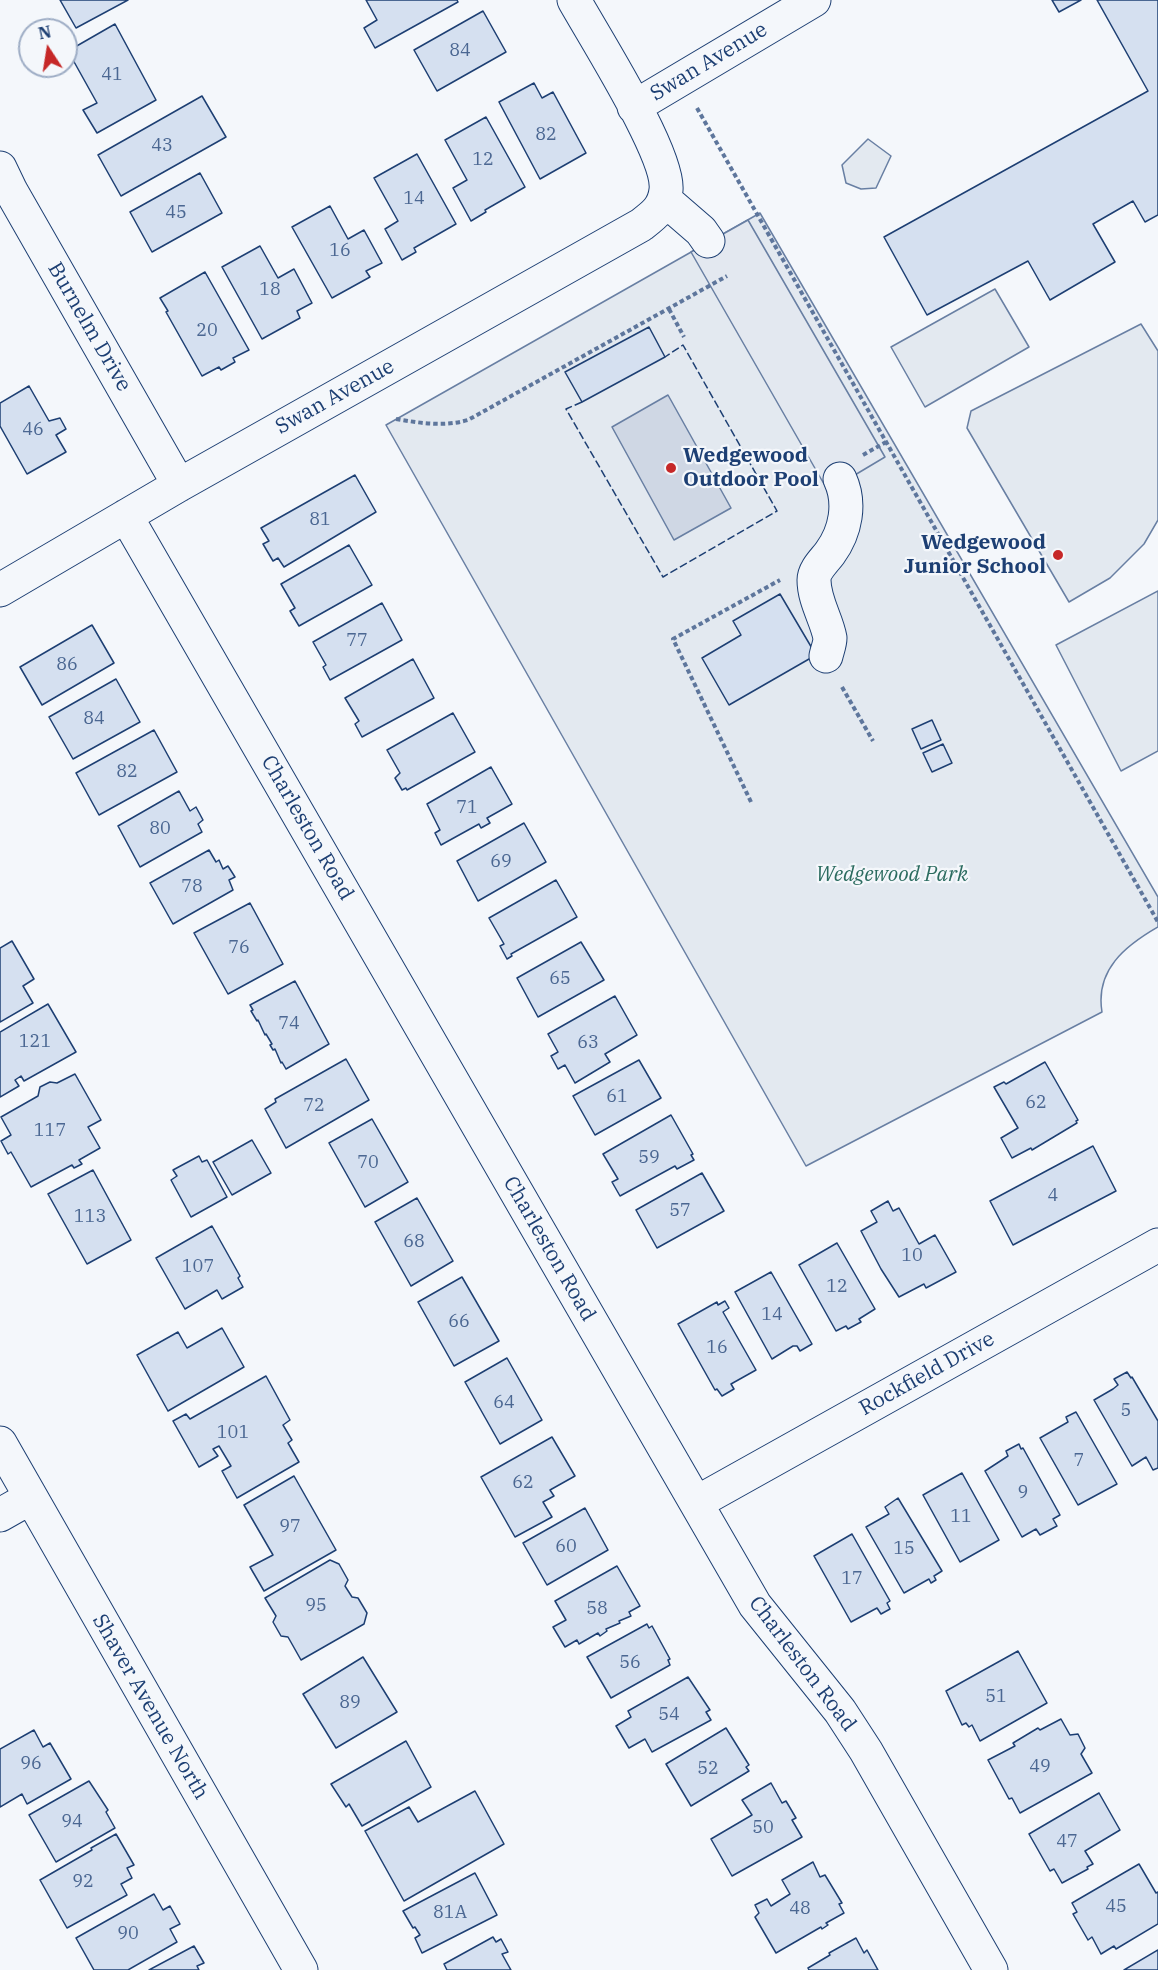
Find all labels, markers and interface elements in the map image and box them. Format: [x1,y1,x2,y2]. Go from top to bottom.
street label: Swan Avenue [646,17,772,107]
north arrow [18,18,78,78]
text: N [36,21,53,43]
house number: 84 [449,40,471,62]
house number: 41 [101,64,123,86]
house number: 82 [535,124,557,146]
house number: 43 [151,135,173,157]
house number: 12 [472,149,494,171]
house number: 14 [403,188,425,210]
house number: 45 [165,202,187,224]
house number: 16 [329,240,351,262]
street label: Burnelm Drive [42,258,136,396]
house number: 18 [259,279,281,301]
house number: 20 [196,320,218,342]
street label: Swan Avenue [271,354,399,440]
house number: 46 [22,419,44,441]
place label: Wedgewood Outdoor Pool [683,443,819,493]
marker: Wedgewood Outdoor Pool [664,461,678,475]
house number: 81 [309,509,331,531]
place label: Wedgewood Junior School [904,530,1046,580]
marker: Wedgewood Junior School [1051,548,1065,562]
house number: 77 [346,630,368,652]
house number: 86 [56,654,78,676]
house number: 84 [83,708,105,730]
street label: Charleston Road [255,751,359,905]
house number: 82 [116,761,138,783]
house number: 71 [456,797,478,819]
house number: 80 [149,818,171,840]
house number: 69 [490,851,512,873]
park label: Wedgewood Park [816,862,968,888]
house number: 78 [181,876,203,898]
house number: 76 [228,937,250,959]
house number: 65 [549,968,571,990]
house number: 74 [278,1013,300,1035]
house number: 121 [19,1031,51,1053]
house number: 63 [577,1032,599,1054]
house number: 61 [606,1086,628,1108]
house number: 62 [1025,1092,1047,1114]
house number: 72 [303,1095,325,1117]
house number: 117 [34,1120,66,1142]
house number: 59 [638,1147,660,1169]
house number: 70 [357,1152,379,1174]
street label: Charleston Road [497,1172,601,1326]
house number: 4 [1048,1185,1058,1207]
house number: 57 [669,1200,691,1222]
house number: 113 [74,1206,106,1228]
house number: 68 [403,1231,425,1253]
house number: 10 [901,1245,923,1267]
house number: 107 [182,1256,214,1278]
house number: 12 [826,1276,848,1298]
house number: 14 [761,1304,783,1326]
house number: 66 [448,1311,470,1333]
street label: Rockfield Drive [855,1327,999,1421]
house number: 16 [706,1337,728,1359]
house number: 64 [493,1392,515,1414]
house number: 5 [1121,1400,1131,1422]
house number: 101 [217,1422,249,1444]
house number: 7 [1074,1450,1084,1472]
house number: 62 [512,1472,534,1494]
house number: 9 [1018,1482,1028,1504]
house number: 11 [950,1506,972,1528]
house number: 97 [279,1516,301,1538]
house number: 60 [555,1536,577,1558]
house number: 15 [893,1538,915,1560]
house number: 17 [841,1568,863,1590]
street label: Charleston Road [743,1591,861,1737]
house number: 95 [305,1595,327,1617]
house number: 58 [586,1598,608,1620]
street label: Shaver Avenue North [87,1610,213,1804]
house number: 56 [619,1652,641,1674]
house number: 51 [985,1686,1007,1708]
house number: 89 [339,1692,361,1714]
house number: 54 [658,1704,680,1726]
house number: 96 [20,1753,42,1775]
house number: 49 [1029,1756,1051,1778]
house number: 52 [697,1758,719,1780]
house number: 94 [61,1811,83,1833]
house number: 50 [752,1817,774,1839]
house number: 47 [1056,1831,1078,1853]
house number: 92 [72,1871,94,1893]
house number: 45 [1105,1896,1127,1918]
house number: 48 [789,1898,811,1920]
house number: 81A [433,1902,467,1924]
house number: 90 [117,1923,139,1945]

